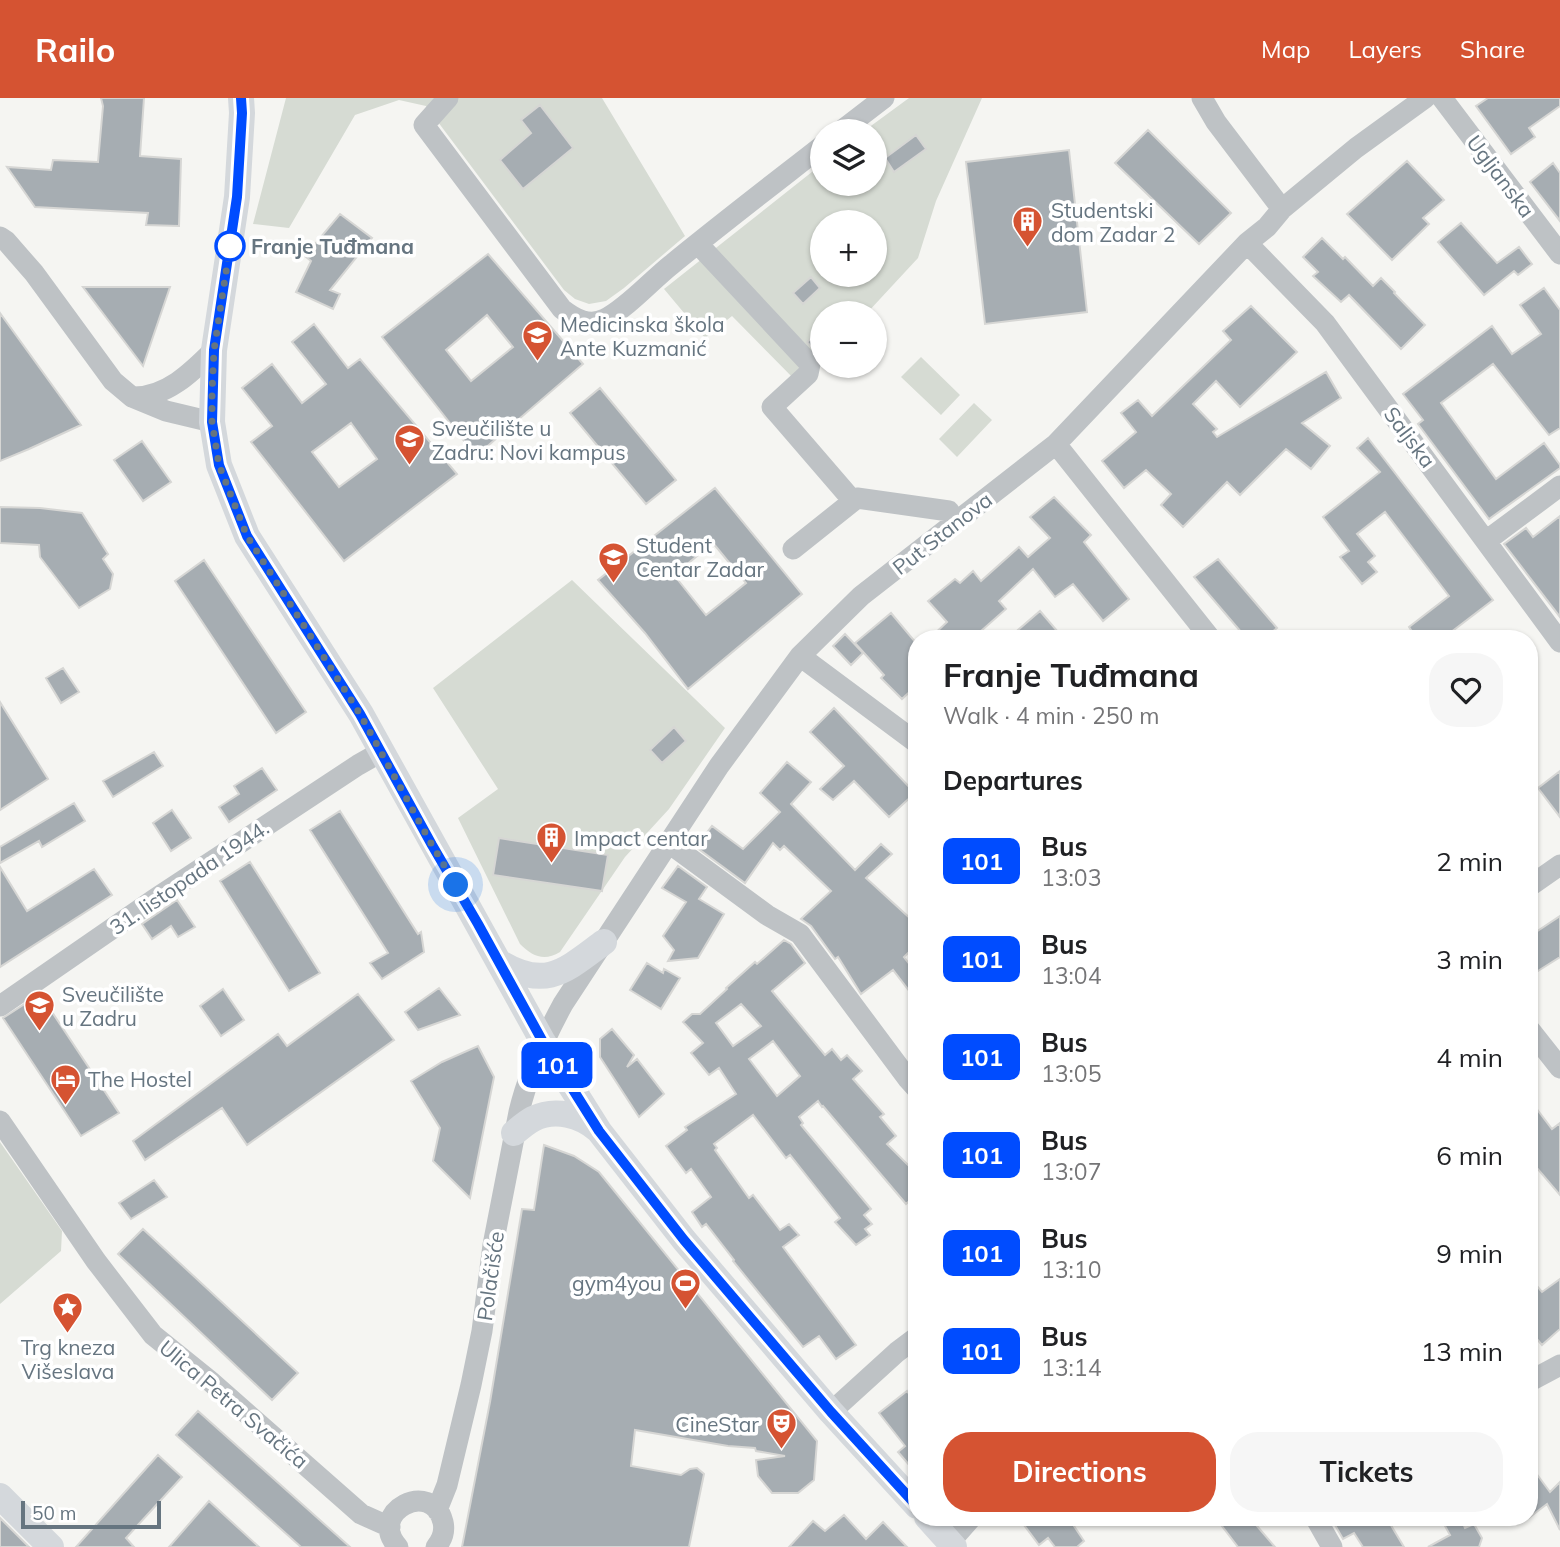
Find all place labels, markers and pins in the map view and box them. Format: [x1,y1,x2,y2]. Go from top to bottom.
place label: Studentski dom Zadar 2 [1051,197,1175,247]
building icon: Studentski dom Zadar 2 [1011,205,1045,249]
marker: Franje Tuđmana [215,231,245,261]
place label: Franje Tuđmana [251,233,414,259]
place label: Medicinska škola Ante Kuzmanić [560,311,725,361]
school or university icon: Medicinska škola Ante Kuzmanić [520,319,554,363]
place label: Sveučilište u Zadru: Novi kampus [432,415,626,465]
school or university icon: Sveučilište u Zadru: Novi kampus [392,423,426,467]
place label: Student Centar Zadar [636,532,765,582]
school or university icon: Student Centar Zadar [596,540,630,584]
building icon: Impact centar [534,821,568,865]
place label: Impact centar [574,825,708,851]
place label: Sveučilište u Zadru [62,981,164,1031]
school or university icon: Sveučilište u Zadru [22,989,56,1033]
hotel icon: The Hostel [48,1062,82,1106]
place label: The Hostel [88,1066,192,1092]
sports icon: gym4you [668,1266,702,1310]
place label: gym4you [572,1270,662,1296]
place icon: Trg kneza Višeslava [51,1290,85,1334]
place label: Trg kneza Višeslava [21,1334,115,1384]
theatre icon: CineStar [765,1407,799,1451]
place label: CineStar [675,1411,759,1437]

